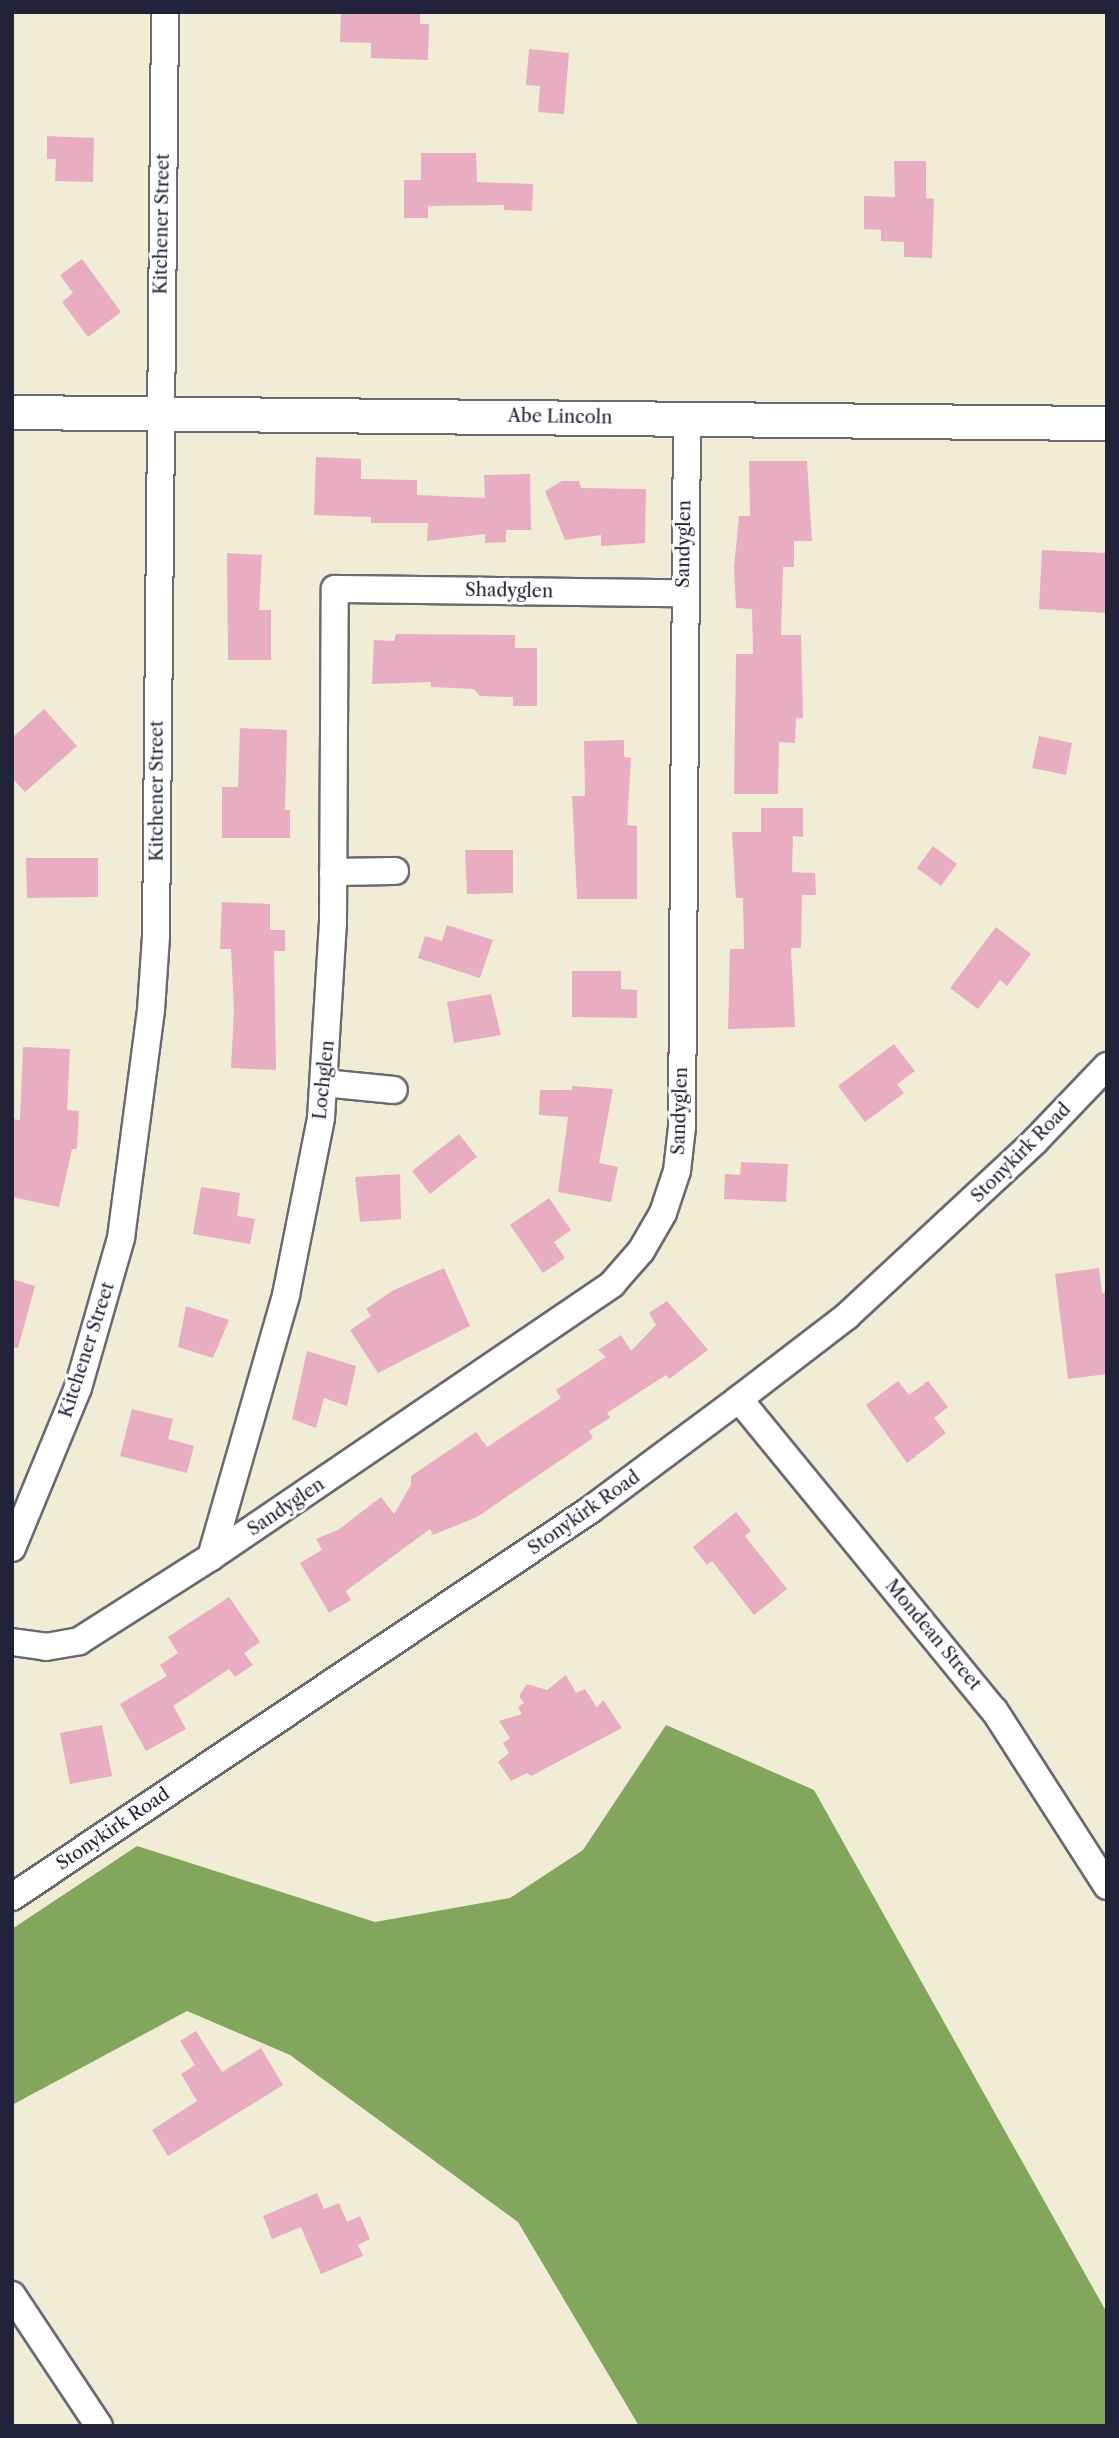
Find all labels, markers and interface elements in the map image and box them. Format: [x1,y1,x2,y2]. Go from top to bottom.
street label: Kitchener Street [150,153,174,295]
street label: Abe Lincoln [507,405,613,429]
street label: Sandyglen [672,500,696,588]
street label: Shadyglen [465,579,553,603]
street label: Kitchener Street [146,720,168,862]
street label: Lochglen [309,1039,339,1121]
street label: Sandyglen [668,1067,692,1155]
street label: Stonykirk Road [967,1099,1075,1207]
street label: Kitchener Street [55,1279,119,1421]
street label: Stonykirk Road [524,1466,644,1560]
street label: Sandyglen [243,1473,329,1541]
street label: Mondean Street [880,1575,986,1695]
street label: Stonykirk Road [52,1783,174,1875]

